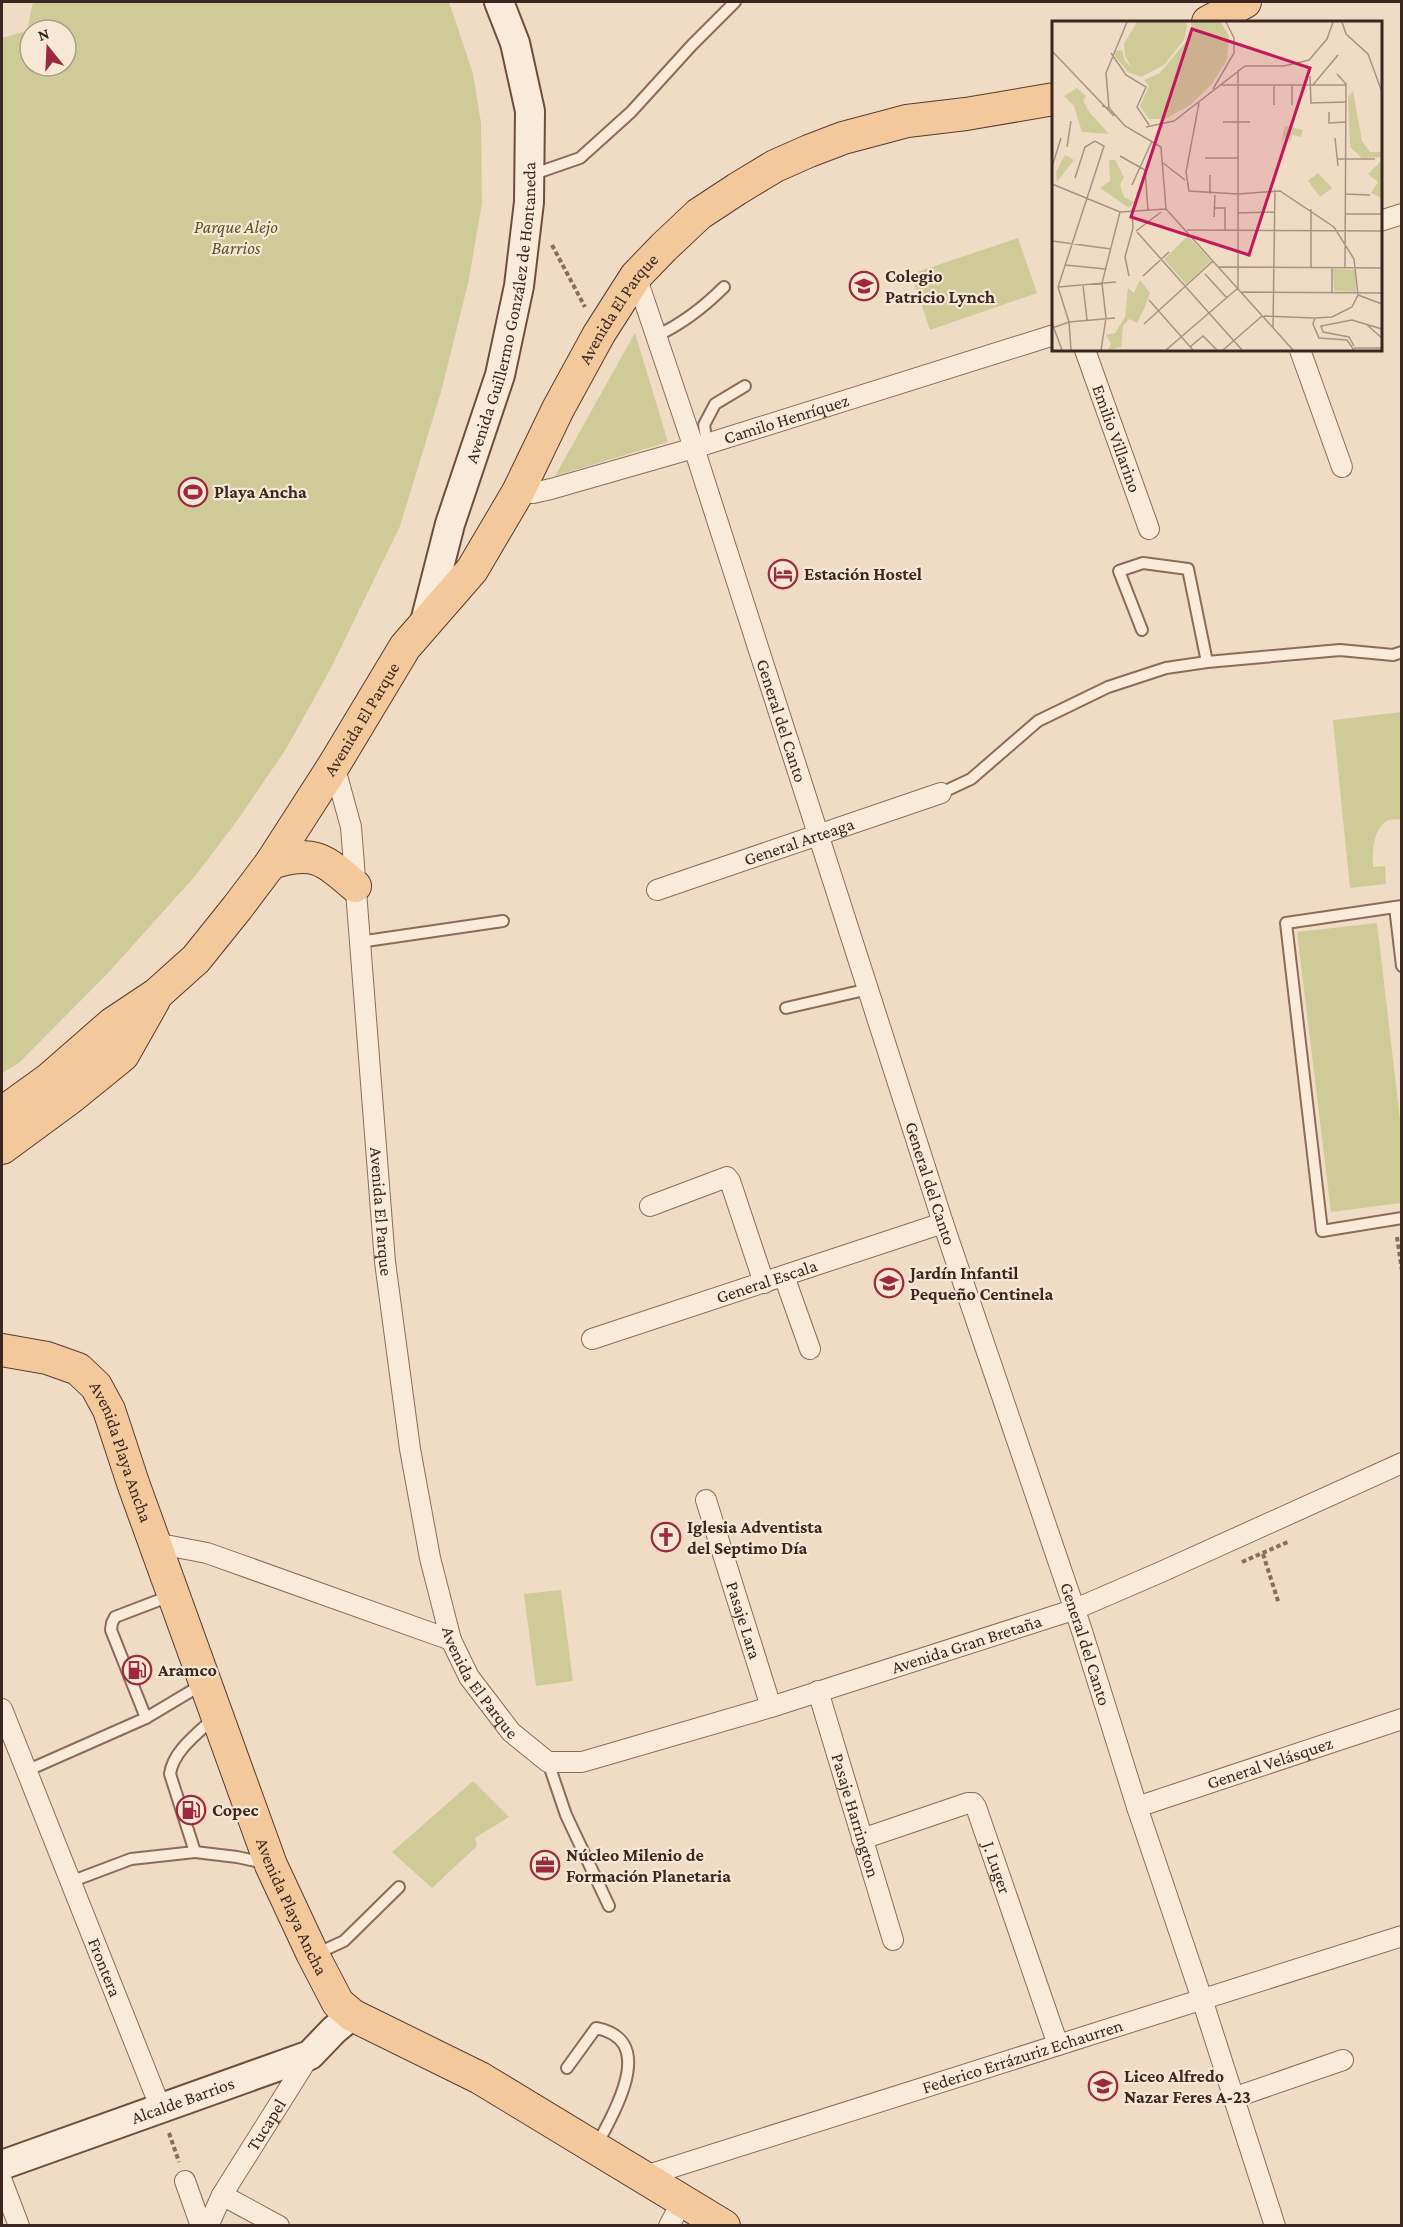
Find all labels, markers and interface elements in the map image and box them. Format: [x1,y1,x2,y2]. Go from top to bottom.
north arrow [18,18,78,78]
inset map [1052,21,1382,351]
text: N [36,24,51,44]
street label: Avenida Guillermo González de Hontaneda [461,162,539,466]
park label: Parque Alejo Barrios [194,217,278,258]
street label: Avenida El Parque [574,249,662,368]
place label: Colegio Patricio Lynch [885,266,996,307]
school or university icon: Colegio Patricio Lynch [848,270,880,302]
street label: Emilio Villarino [1088,382,1145,495]
street label: Camilo Henríquez [721,390,852,448]
sports icon: Playa Ancha [177,476,209,508]
place label: Playa Ancha [214,482,307,502]
hotel icon: Estación Hostel [767,558,799,590]
place label: Estación Hostel [804,564,922,584]
street label: General del Canto [752,657,811,785]
street label: Avenida El Parque [320,659,404,780]
street label: General Arteaga [741,813,857,870]
street label: General del Canto [901,1119,960,1248]
street label: Avenida El Parque [366,1146,397,1277]
street label: General Escala [714,1255,820,1307]
place label: Jardín Infantil Pequeño Centinela [908,1263,1054,1304]
school or university icon: Jardín Infantil Pequeño Centinela [873,1267,905,1299]
street label: Avenida Playa Ancha [85,1378,156,1525]
place label: Iglesia Adventista del Septimo Día [687,1517,823,1558]
church icon: Iglesia Adventista del Septimo Día [650,1521,682,1553]
street label: Pasaje Lara [722,1579,765,1661]
street label: General del Canto [1056,1580,1115,1708]
street label: Avenida Gran Bretaña [889,1611,1044,1678]
street label: Avenida El Parque [438,1625,522,1743]
fuel station icon: Aramco [121,1654,153,1686]
place label: Aramco [157,1660,217,1680]
street label: General Velásquez [1204,1733,1336,1793]
street label: Pasaje Harrington [827,1751,884,1880]
fuel station icon: Copec [175,1794,207,1826]
place label: Copec [212,1800,259,1820]
street label: Avenida Playa Ancha [252,1835,332,1979]
street label: J. Luger [978,1837,1015,1897]
place label: Núcleo Milenio de Formación Planetaria [566,1845,731,1886]
office icon: Núcleo Milenio de Formación Planetaria [529,1849,561,1881]
street label: Frontera [84,1935,125,2000]
street label: Federico Errázuriz Echaurren [920,2015,1126,2097]
place label: Liceo Alfredo Nazar Feres A-23 [1124,2066,1251,2107]
school or university icon: Liceo Alfredo Nazar Feres A-23 [1087,2070,1119,2102]
street label: Alcalde Barrios [129,2073,237,2128]
street label: Tucapel [242,2095,290,2154]

